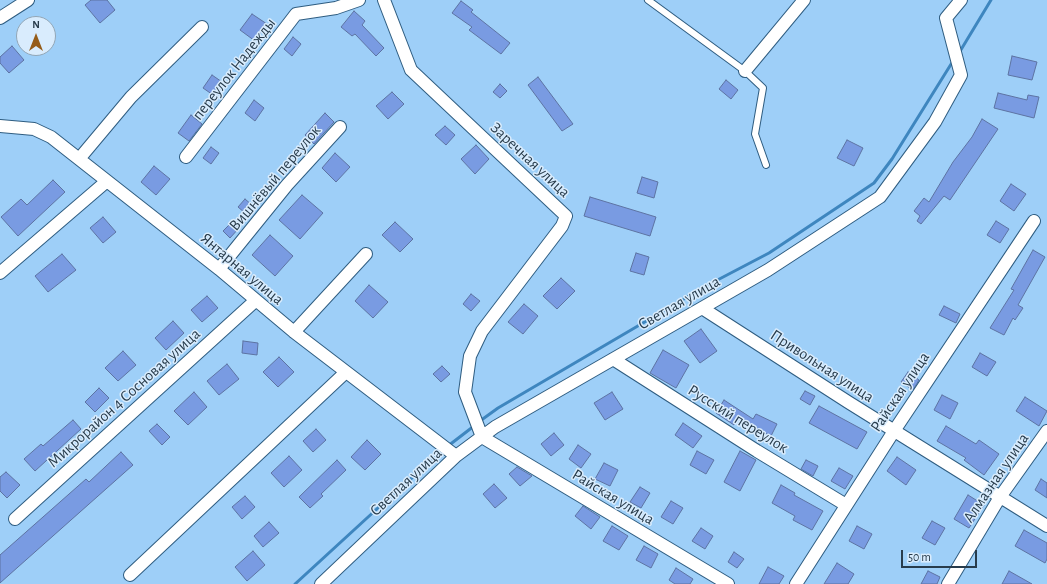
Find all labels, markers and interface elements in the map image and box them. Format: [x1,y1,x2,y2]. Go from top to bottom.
street label: переулок Надежды [188,14,280,124]
north arrow [16,16,56,56]
text: N [32,19,40,30]
street label: Заречная улица [486,118,574,202]
street label: Вишнёвый переулок [225,121,325,235]
street label: Янтарная улица [197,229,287,309]
street label: Светлая улица [635,272,723,334]
street label: Микрорайон 4 Сосновая улица [44,324,204,472]
street label: Привольная улица [767,325,877,407]
street label: Райская улица [866,348,934,436]
street label: Русский переулок [684,380,792,458]
street label: Алмазная улица [959,430,1033,526]
street label: Светлая улица [366,444,446,520]
street label: Райская улица [568,465,658,529]
scale bar [903,542,979,568]
text: 50 m [908,551,931,563]

